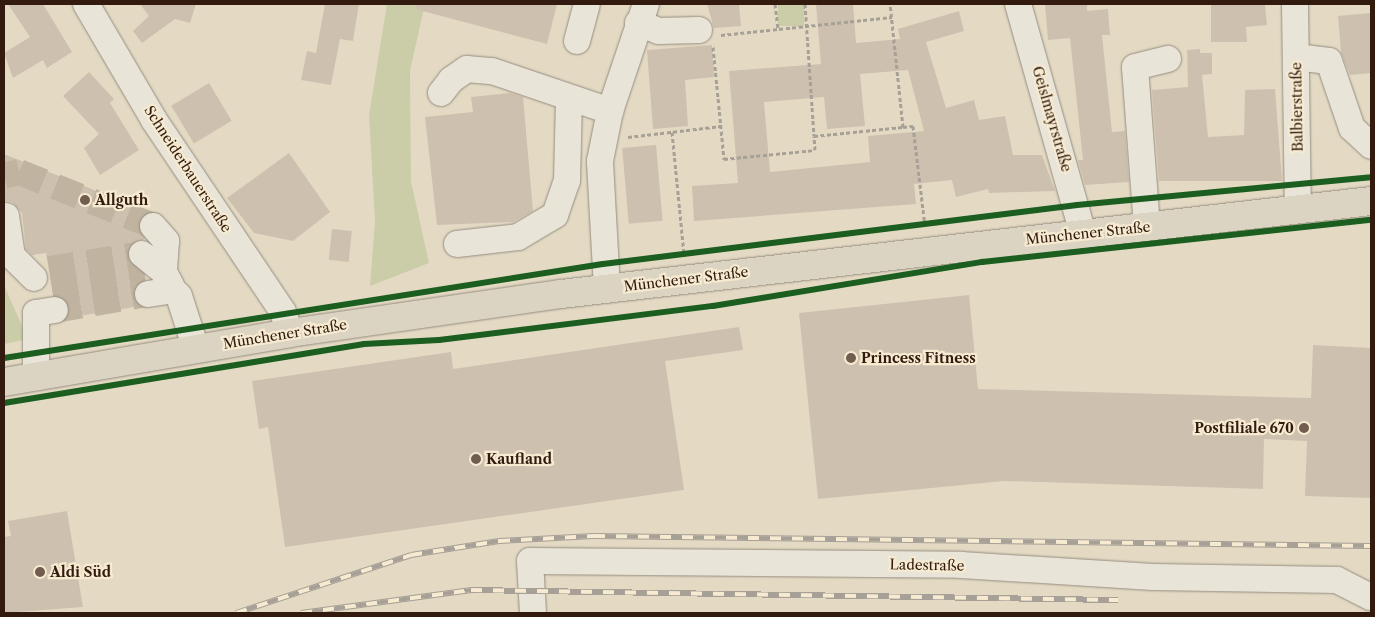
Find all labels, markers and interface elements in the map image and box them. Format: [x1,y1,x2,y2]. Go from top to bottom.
street label: Balbierstraße [1288,62,1306,152]
street label: Geislmayrstraße [1029,64,1075,174]
street label: Schneiderbauerstraße [141,103,235,235]
place label: Allguth [95,192,148,208]
marker: Allguth [79,194,91,206]
street label: Münchener Straße [1025,218,1151,248]
street label: Münchener Straße [623,263,749,295]
street label: Münchener Straße [222,316,348,352]
place label: Princess Fitness [861,350,976,366]
marker: Princess Fitness [845,352,857,364]
place label: Postfiliale 670 [1194,420,1294,436]
marker: Postfiliale 670 [1298,422,1310,434]
place label: Kaufland [486,451,552,467]
marker: Kaufland [470,453,482,465]
street label: Ladestraße [890,556,964,574]
place label: Aldi Süd [50,564,111,580]
marker: Aldi Süd [34,566,46,578]

